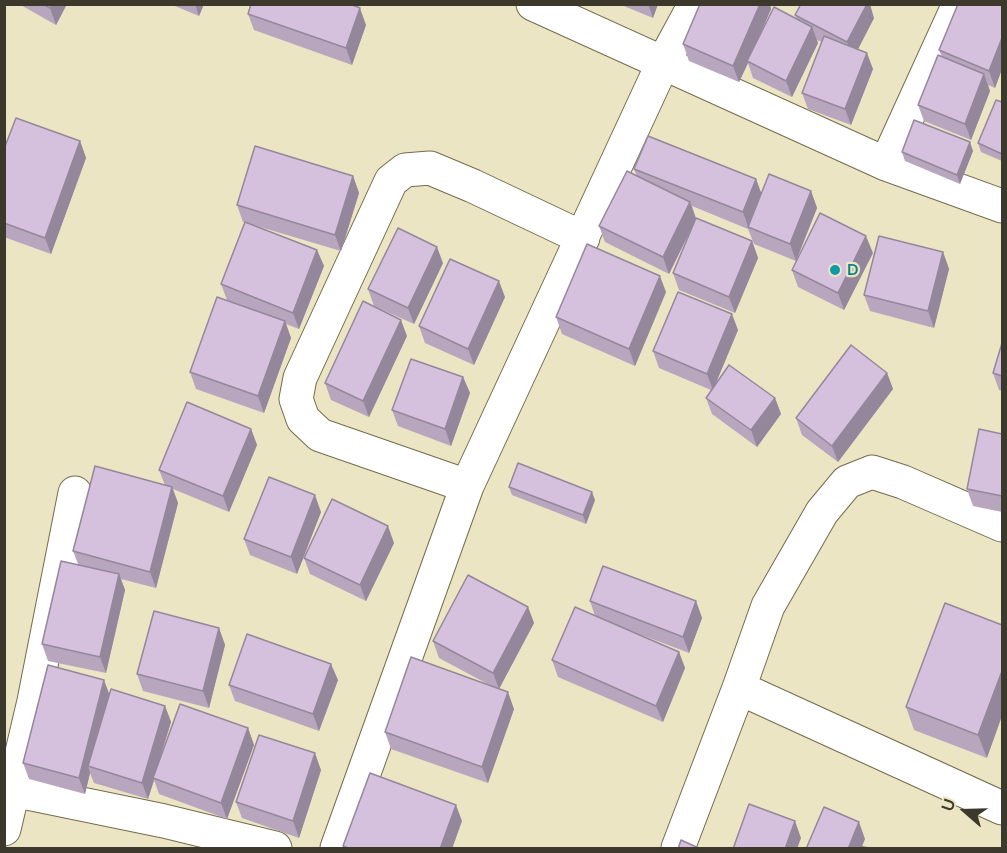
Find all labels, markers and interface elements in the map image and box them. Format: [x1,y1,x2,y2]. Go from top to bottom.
place label: D [847,261,858,279]
marker: D [828,263,842,277]
north arrow [935,781,995,841]
text: U [937,796,959,814]

